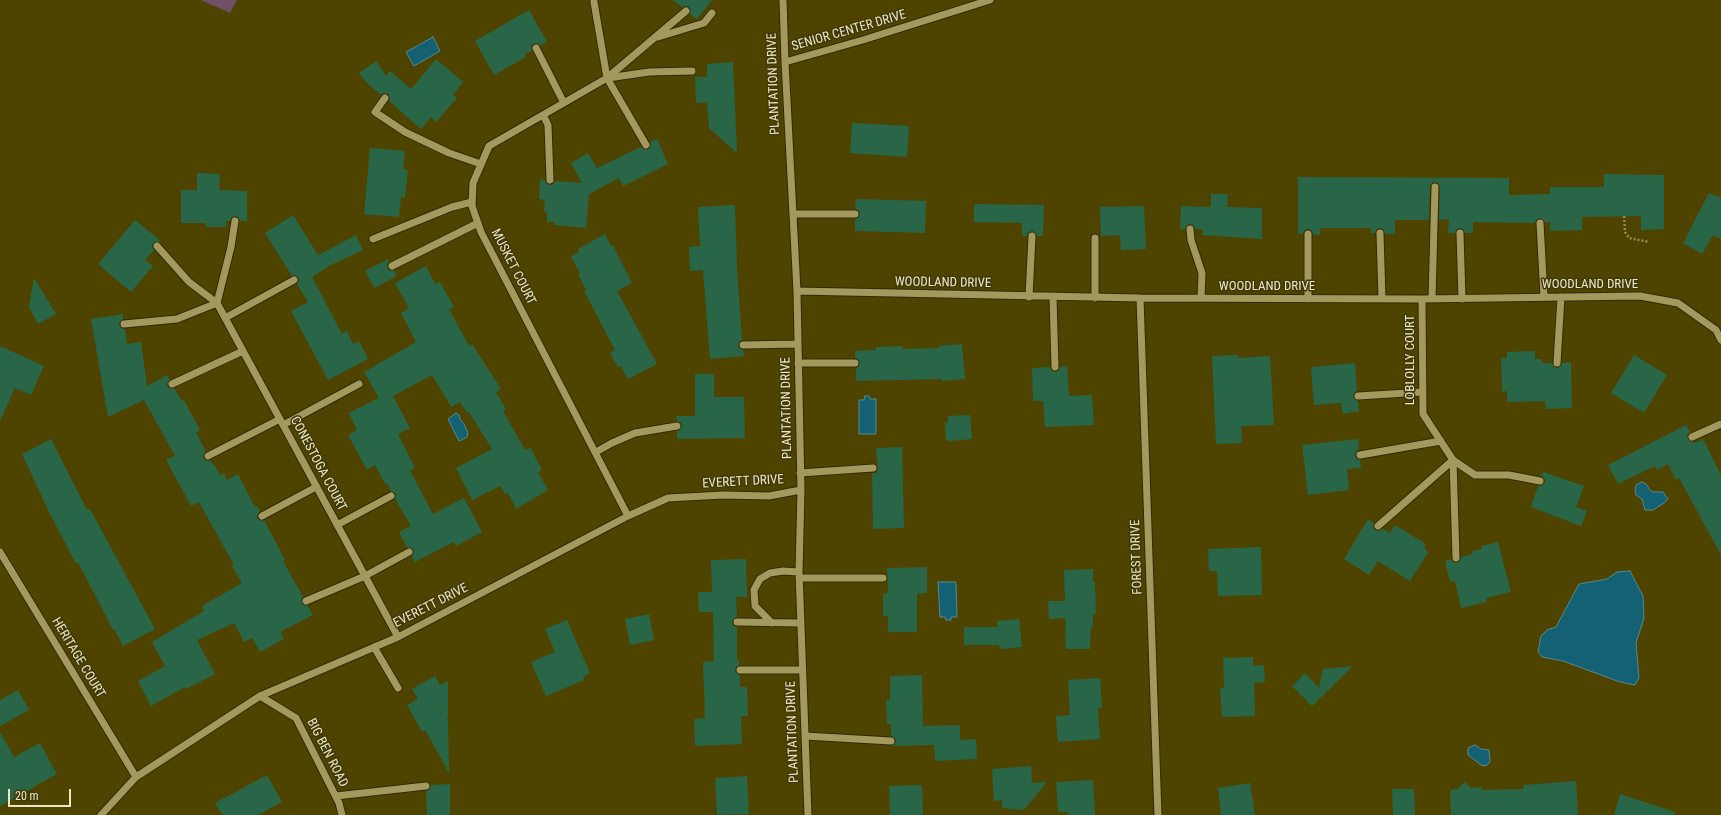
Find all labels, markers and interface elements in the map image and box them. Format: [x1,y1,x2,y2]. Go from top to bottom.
street label: SENIOR CENTER DRIVE [790,7,908,55]
street label: PLANTATION DRIVE [764,33,784,135]
street label: MUSKET COURT [487,227,539,307]
street label: WOODLAND DRIVE [895,274,991,292]
street label: WOODLAND DRIVE [1542,277,1638,293]
street label: WOODLAND DRIVE [1219,279,1315,295]
street label: LOBLOLLY COURT [1403,315,1419,405]
street label: PLANTATION DRIVE [778,357,796,459]
street label: CONESTOGA COURT [287,414,349,514]
street label: EVERETT DRIVE [702,472,784,492]
street label: FOREST DRIVE [1128,519,1146,595]
street label: EVERETT DRIVE [391,581,471,631]
street label: HERITAGE COURT [48,615,108,701]
street label: PLANTATION DRIVE [783,681,803,783]
street label: BIG BEN ROAD [303,716,351,790]
scale bar [10,781,73,807]
text: 20 m [15,789,39,803]

